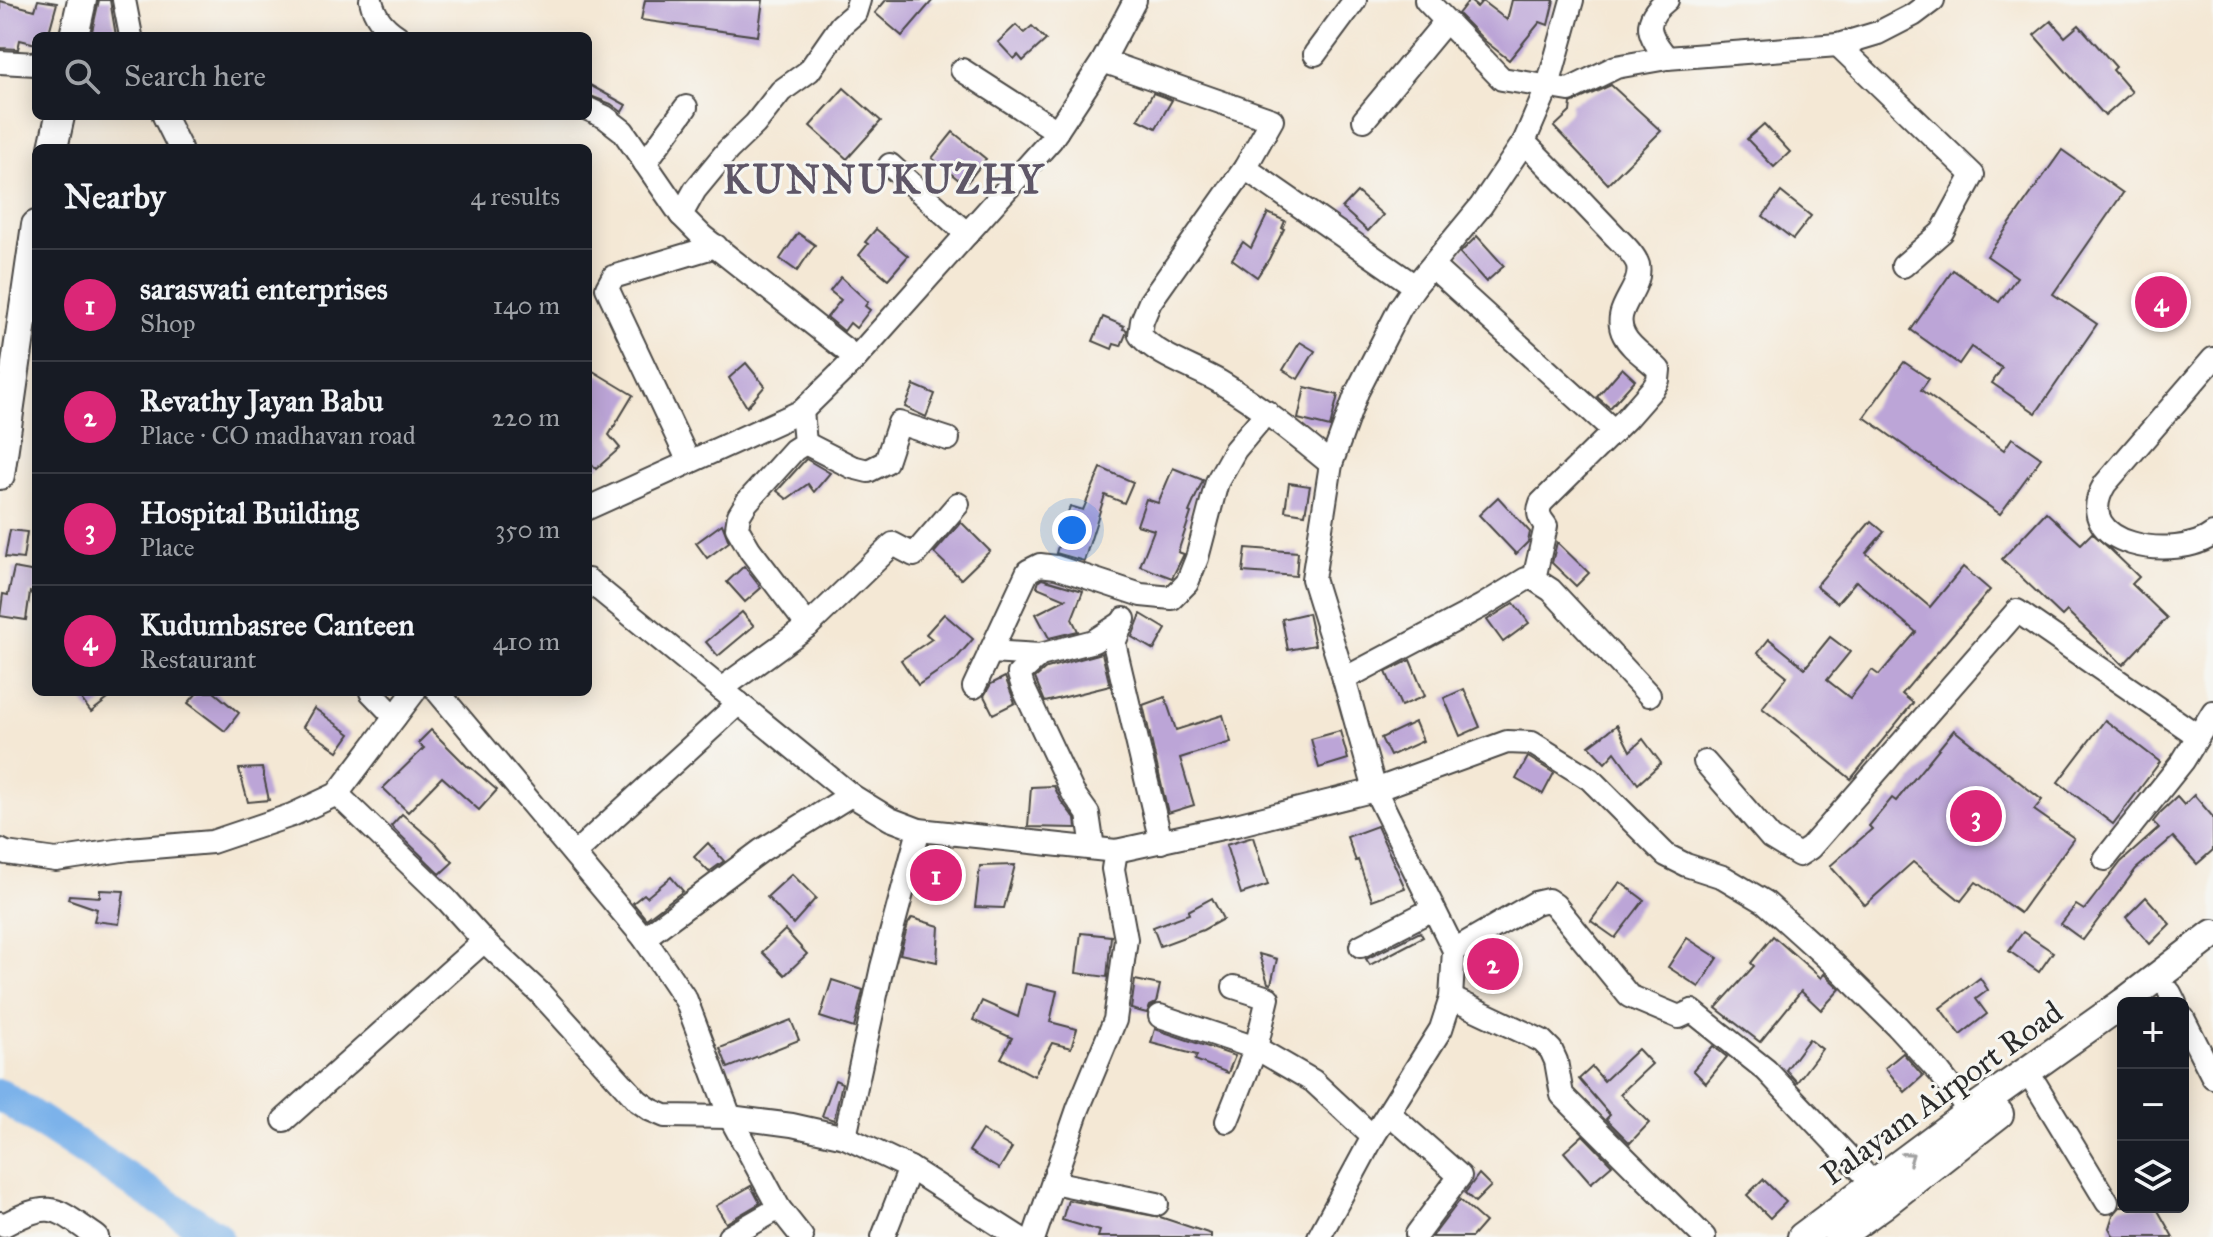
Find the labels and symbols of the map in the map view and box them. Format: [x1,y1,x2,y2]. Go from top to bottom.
district label: KUNNUKUZHY [723,155,1045,204]
pin: 4 [2135,272,2187,332]
your location [1052,510,1092,550]
pin: 3 [1950,786,2002,846]
pin: 1 [910,845,962,905]
pin: 2 [1467,934,1519,994]
street label: Palayam Airport Road [1814,993,2070,1193]
one-way arrow [1900,1152,1915,1167]

